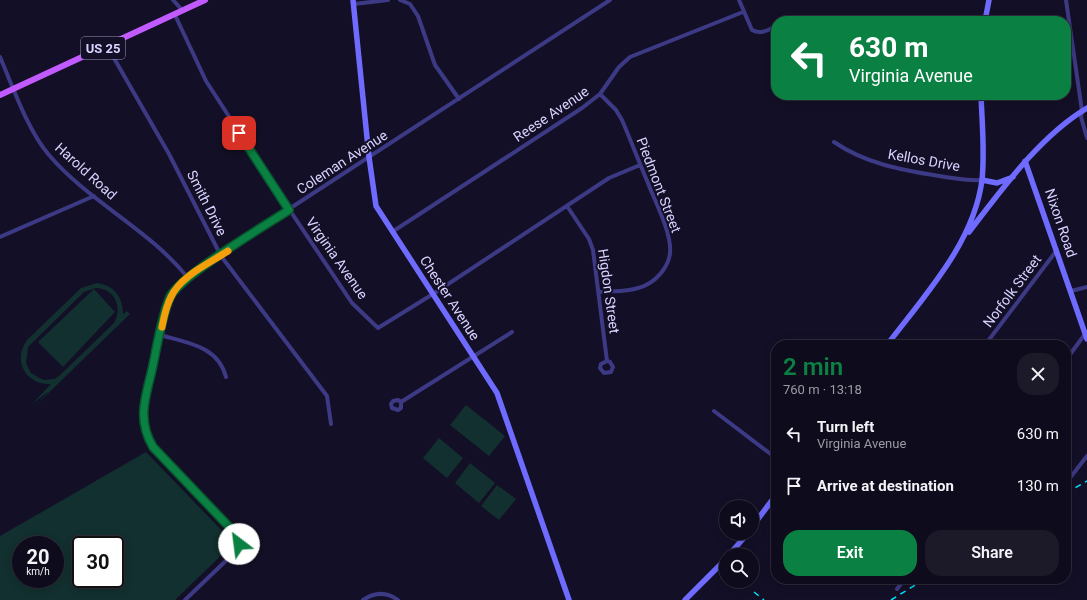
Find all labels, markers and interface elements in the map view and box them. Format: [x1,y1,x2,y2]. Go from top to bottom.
text: 630 m [849,31,928,64]
icon: left [783,32,835,84]
road number: US 25 [81,37,125,59]
text: Virginia Avenue [849,65,973,86]
street label: Reese Avenue [510,83,592,145]
pin [222,116,256,150]
icon: arrive [228,122,250,144]
street label: Coleman Avenue [294,127,390,197]
street label: Piedmont Street [634,135,685,235]
street label: Harold Road [52,139,120,203]
street label: Kellos Drive [887,146,961,174]
street label: Smith Drive [184,168,230,238]
street label: Nixon Road [1042,187,1080,259]
street label: Virginia Avenue [303,214,371,302]
street label: Higdon Street [595,248,623,335]
street label: Norfolk Street [980,251,1045,330]
street label: Chester Avenue [417,253,483,343]
text: 2 min [783,353,843,381]
button: close [1017,353,1059,395]
text: 760 m · 13:18 [783,382,862,397]
text: Turn left [817,418,874,436]
icon: left [783,423,805,445]
text: 630 m [1017,425,1059,443]
text: Virginia Avenue [817,436,906,451]
icon: arrive [783,475,805,497]
text: Arrive at destination [817,477,954,495]
text: 130 m [1017,477,1059,495]
map controls [719,500,759,588]
button: sound [719,500,759,540]
position arrow [218,523,260,565]
button: Exit [783,530,917,576]
button: Share [925,530,1059,576]
speed limit sign: 30 [72,536,124,588]
text: 20 [27,545,49,569]
button: search [719,548,759,588]
text: km/h [26,566,50,577]

